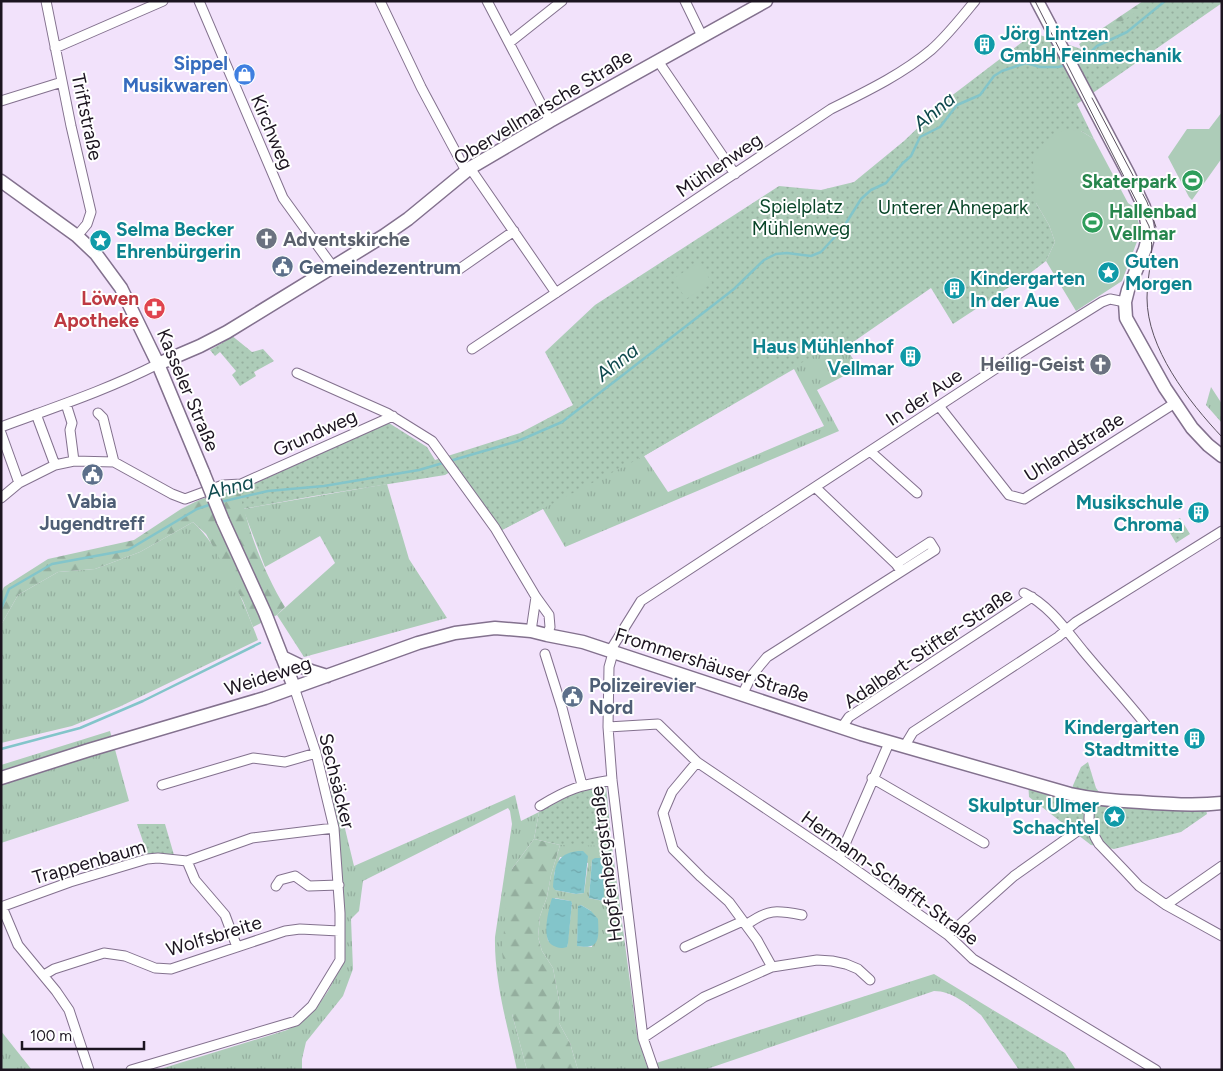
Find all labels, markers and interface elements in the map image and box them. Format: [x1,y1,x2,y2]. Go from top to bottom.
place label: Jörg Lintzen GmbH Feinmechanik [1000,22,1183,67]
building icon: Jörg Lintzen GmbH Feinmechanik [972,32,996,56]
street label: Obervellmarsche Straße [450,45,636,169]
place label: Sippel Musikwaren [123,52,228,97]
shop icon: Sippel Musikwaren [232,62,256,86]
street label: Triftstraße [67,72,107,162]
water label: Ahna [907,86,960,136]
street label: Kirchweg [246,91,298,173]
street label: Mühlenweg [672,128,766,202]
sports icon: Skaterpark [1181,169,1205,193]
place label: Skaterpark [1081,170,1178,193]
park label: Spielplatz Mühlenweg [752,195,850,240]
park label: Unterer Ahnepark [878,196,1029,219]
place label: Hallenbad Vellmar [1109,200,1197,245]
sports icon: Hallenbad Vellmar [1081,210,1105,234]
place label: Selma Becker Ehrenbürgerin [116,218,241,263]
church icon: Adventskirche [255,227,279,251]
place icon: Selma Becker Ehrenbürgerin [88,228,112,252]
place label: Adventskirche [283,228,410,251]
place label: Guten Morgen [1125,250,1192,295]
public building icon: Gemeindezentrum [271,255,295,279]
place label: Gemeindezentrum [299,256,461,279]
place icon: Guten Morgen [1097,260,1121,284]
place label: Kindergarten In der Aue [970,267,1085,312]
building icon: Kindergarten In der Aue [942,277,966,301]
place label: Löwen Apotheke [54,287,139,332]
pharmacy icon: Löwen Apotheke [143,297,167,321]
street label: Kasseler Straße [152,325,224,455]
place label: Haus Mühlenhof Vellmar [752,335,895,380]
water label: Ahna [590,338,643,387]
building icon: Haus Mühlenhof Vellmar [898,345,922,369]
church icon: Heilig-Geist [1089,352,1113,376]
place label: Heilig-Geist [980,353,1085,376]
street label: In der Aue [882,363,966,431]
street label: Grundweg [269,404,361,462]
street label: Uhlandstraße [1020,407,1128,487]
public building icon: Vabia Jugendtreff [80,463,104,487]
water label: Ahna [203,470,256,505]
place label: Vabia Jugendtreff [39,490,145,535]
place label: Musikschule Chroma [1076,491,1183,536]
building icon: Musikschule Chroma [1187,501,1211,525]
street label: Adalbert-Stifter-Straße [839,583,1017,713]
street label: Frommershäuser Straße [612,623,812,707]
street label: Weideweg [222,651,314,701]
place label: Polizeirevier Nord [589,674,696,719]
public building icon: Polizeirevier Nord [561,684,585,708]
place label: Kindergarten Stadtmitte [1064,716,1179,761]
building icon: Kindergarten Stadtmitte [1183,726,1207,750]
street label: Sechsäcker [314,731,360,832]
street label: Hopfenbergstraße [585,785,627,943]
place label: Skulptur Ulmer Schachtel [968,794,1099,839]
place icon: Skulptur Ulmer Schachtel [1103,804,1127,828]
street label: Hermann-Schafft-Straße [797,806,983,950]
street label: Trappenbaum [30,835,148,889]
street label: Wolfsbreite [164,911,264,961]
scale bar [22,1018,145,1050]
text: 100 m [30,1027,72,1045]

